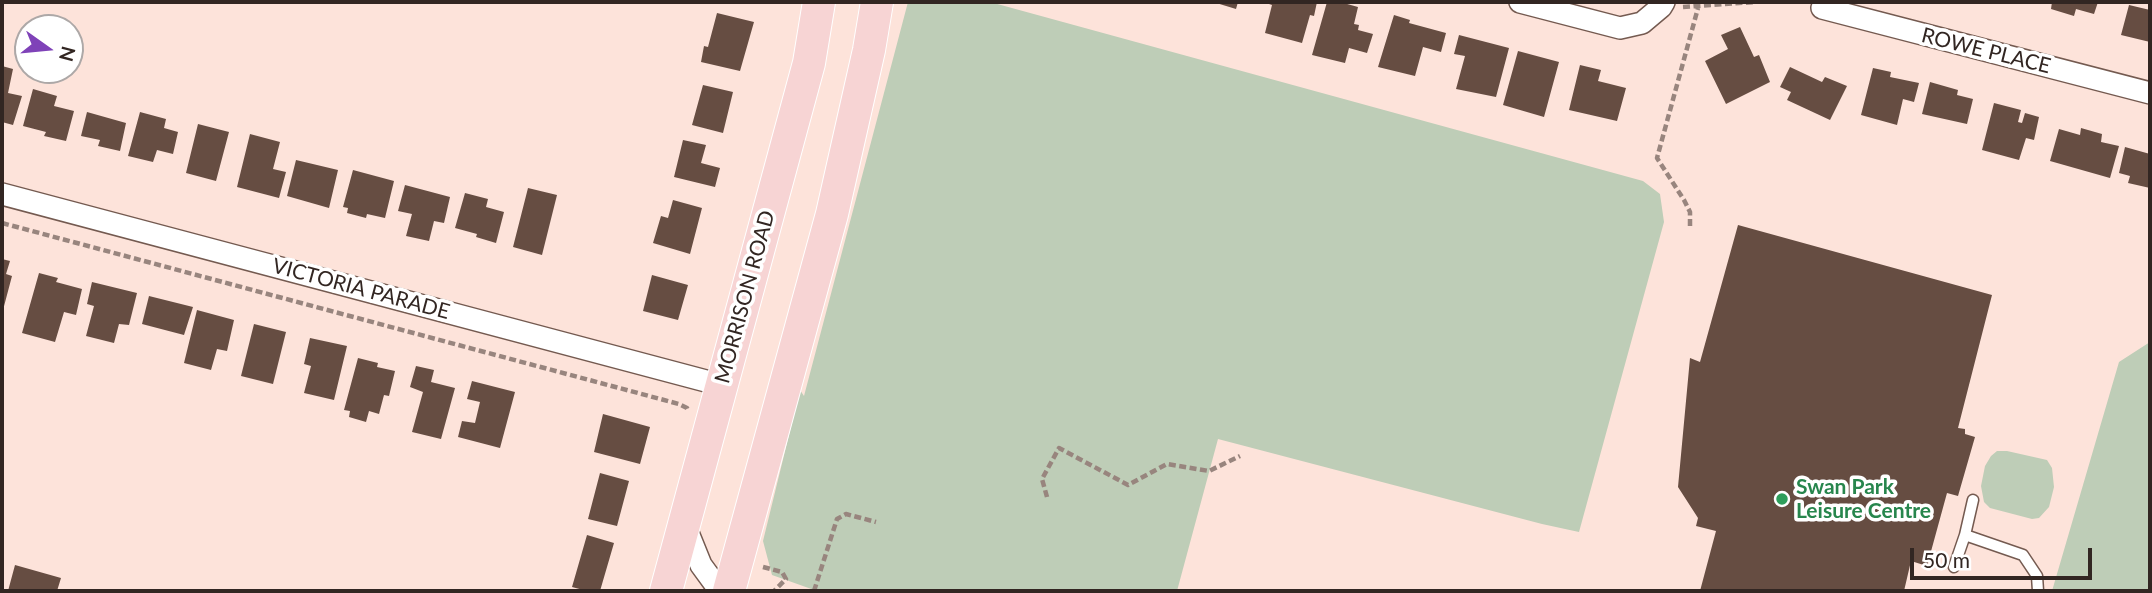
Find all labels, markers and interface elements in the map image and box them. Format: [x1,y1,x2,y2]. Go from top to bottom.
north arrow [14,14,84,84]
street label: ROWE PLACE [1919,23,2053,79]
text: N [55,44,81,64]
street label: MORRISON ROAD [710,208,780,386]
street label: VICTORIA PARADE [270,253,452,325]
place label: Swan Park Leisure Centre [1796,474,1931,524]
marker: Swan Park Leisure Centre [1774,491,1790,507]
scale bar [1914,534,2096,578]
text: 50 m [1923,547,1970,572]

